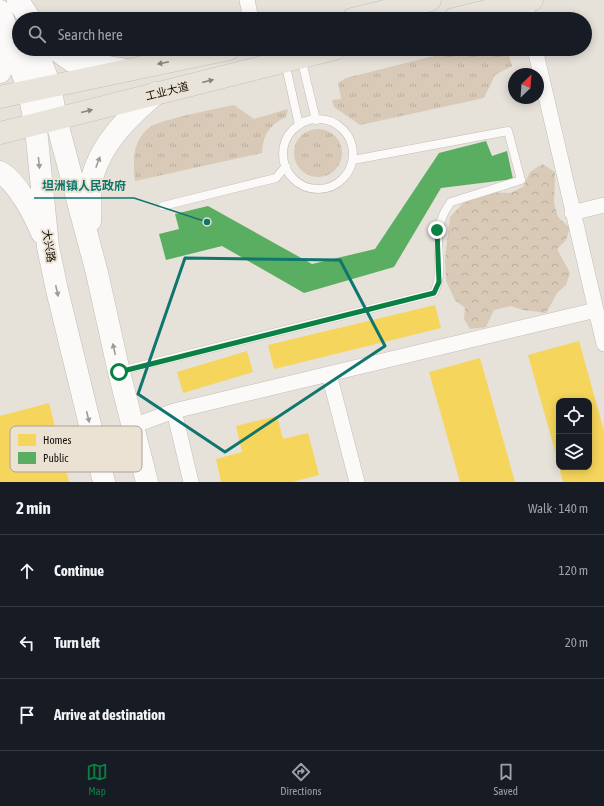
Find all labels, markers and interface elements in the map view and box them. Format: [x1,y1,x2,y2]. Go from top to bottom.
search box [12,12,592,56]
icon: search [26,23,48,45]
text: Search here [58,26,123,43]
one-way arrow [157,60,169,66]
north arrow [508,68,544,104]
one-way arrow [202,77,214,83]
street label: 工业大道 [144,80,190,102]
one-way arrow [81,108,93,114]
one-way arrow [96,156,102,168]
one-way arrow [36,157,43,169]
callout: 坦洲镇人民政府 [34,174,134,198]
text: 坦洲镇人民政府 [42,179,126,193]
route end [428,221,446,239]
street label: 大兴路 [40,229,58,263]
one-way arrow [54,285,60,297]
one-way arrow [111,343,117,355]
route start [110,363,128,381]
map controls [556,398,592,470]
button: locate [556,398,592,434]
one-way arrow [85,412,91,424]
legend [10,426,142,472]
text: Homes [43,434,71,446]
button: layers [556,434,592,470]
text: Public [43,452,69,464]
text: 2 min [16,498,51,518]
text: Walk · 140 m [528,501,588,516]
icon: ahead [16,560,38,582]
text: Continue [54,562,104,579]
text: 120 m [559,563,588,578]
icon: left [16,632,38,654]
text: Turn left [54,634,100,651]
text: 20 m [565,635,588,650]
icon: arrive [16,704,38,726]
text: Arrive at destination [54,706,165,723]
tab: Map [86,761,108,797]
tab: Directions [280,761,321,797]
tab: Saved [494,761,518,797]

